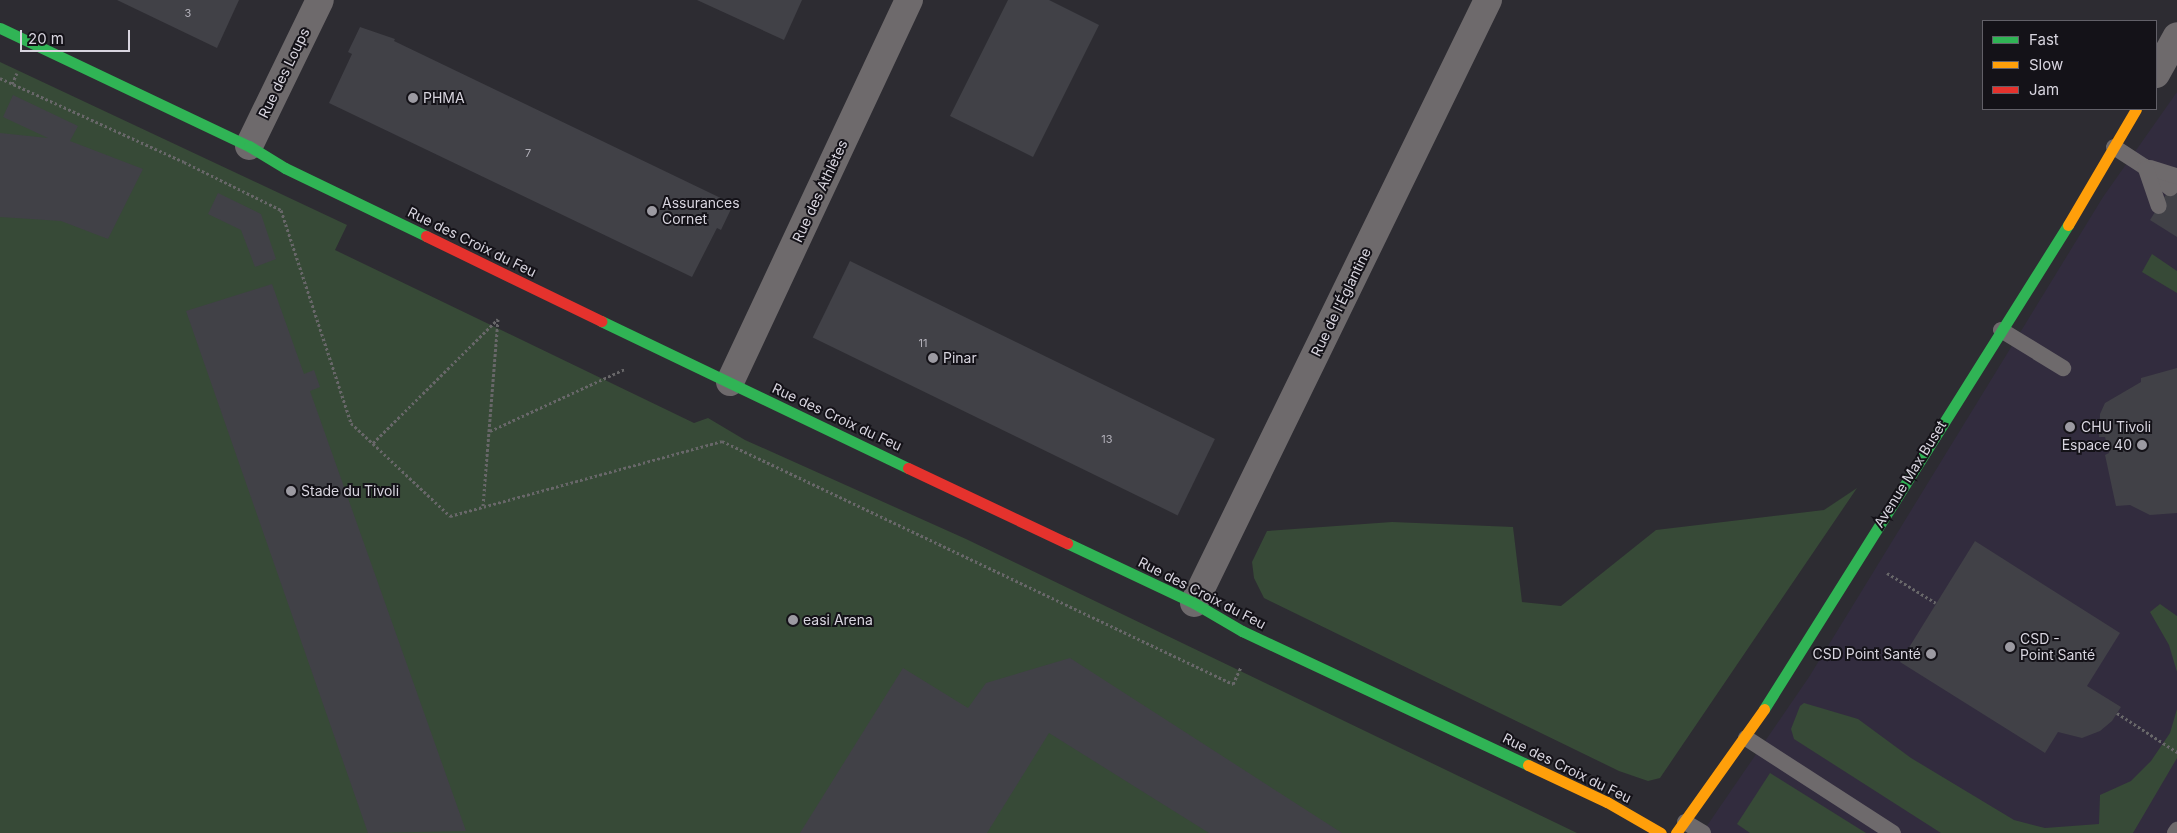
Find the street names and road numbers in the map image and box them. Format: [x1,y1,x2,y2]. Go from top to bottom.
street label: Rue des Loups [255,25,313,121]
street label: Rue des Athlètes [789,137,851,245]
street label: Rue des Croix du Feu [405,204,539,280]
street label: Rue de l'Églantine [1307,245,1375,359]
street label: Rue des Croix du Feu [770,380,904,454]
street label: Avenue Max Buset [1870,417,1950,531]
street label: Rue des Croix du Feu [1135,554,1269,632]
street label: Rue des Croix du Feu [1500,730,1634,806]

